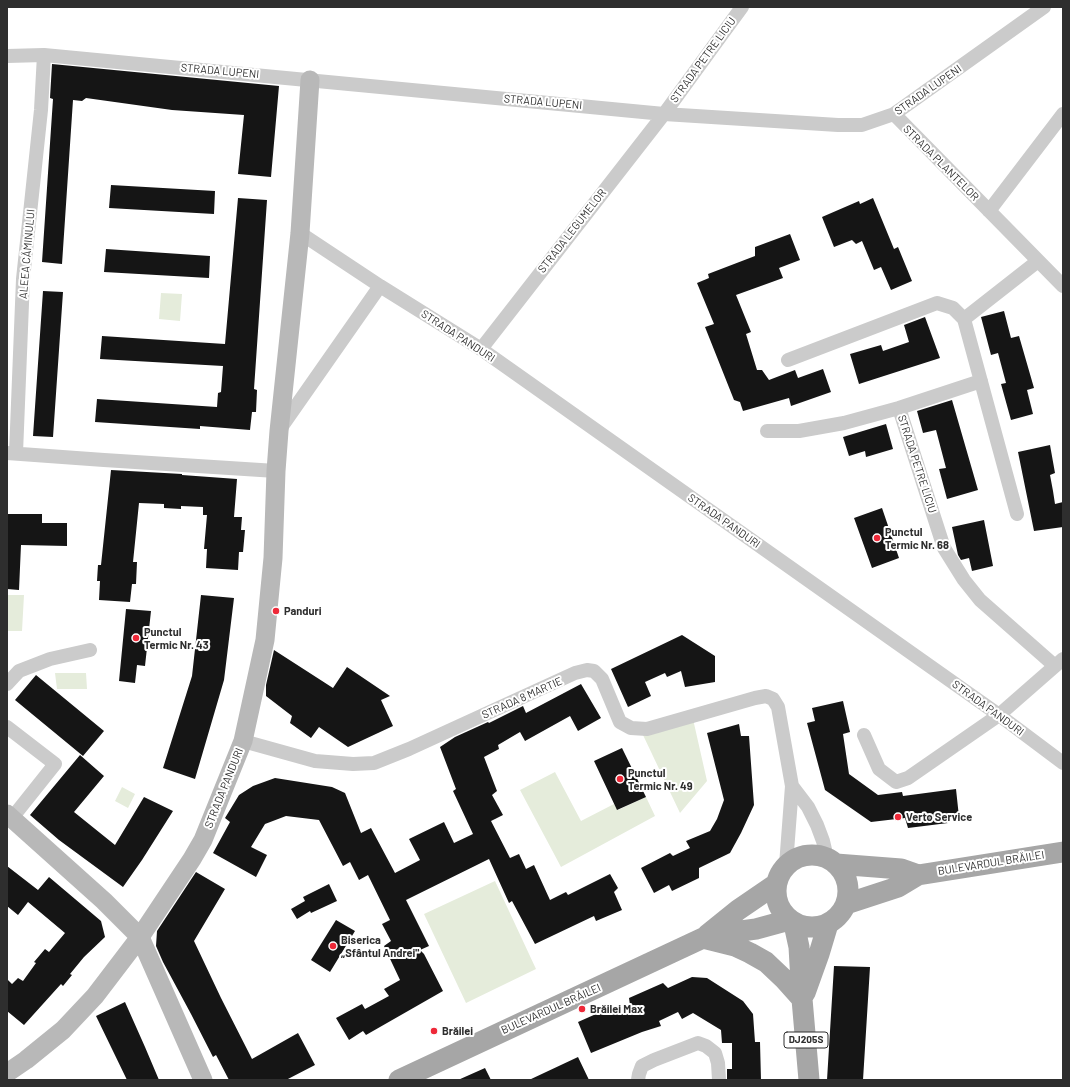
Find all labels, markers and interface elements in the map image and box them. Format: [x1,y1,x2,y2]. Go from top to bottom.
street label: STRADA PETRE LICIU [668,15,738,105]
street label: STRADA LUPENI [180,61,260,81]
street label: STRADA LUPENI [892,62,964,118]
street label: STRADA LUPENI [503,92,583,112]
street label: STRADA PLANTELOR [900,122,982,204]
street label: STRADA LEGUMELOR [535,186,609,276]
street label: ALEEA CĂMINULUI [17,209,37,299]
street label: STRADA PANDURI [419,307,497,365]
street label: STRADA PETRE LICIU [895,413,939,515]
street label: STRADA PANDURI [685,491,763,551]
place label: Punctul Termic Nr. 68 [885,525,949,551]
marker: Punctul Termic Nr. 68 [872,533,882,543]
place label: Panduri [284,604,322,618]
marker: Panduri [271,606,281,616]
place label: Punctul Termic Nr. 43 [144,625,209,651]
marker: Punctul Termic Nr. 43 [131,633,141,643]
street label: STRADA 8 MARTIE [480,674,564,722]
street label: STRADA PANDURI [950,678,1026,738]
street label: STRADA PANDURI [202,746,246,830]
place label: Punctul Termic Nr. 49 [628,766,693,792]
marker: Punctul Termic Nr. 49 [615,774,625,784]
place label: Verto Service [906,810,972,824]
marker: Verto Service [893,812,903,822]
street label: BULEVARDUL BRĂILEI [937,848,1045,878]
place label: Biserica „Sfântul Andrei" [341,933,419,959]
marker: Biserica „Sfântul Andrei" [328,941,338,951]
street label: BULEVARDUL BRĂILEI [499,981,603,1037]
place label: Brăilei Max [590,1002,643,1016]
marker: Brăilei Max [577,1004,587,1014]
place label: Brăilei [442,1024,473,1038]
marker: Brăilei [429,1026,439,1036]
road number: DJ205S [784,1032,828,1048]

